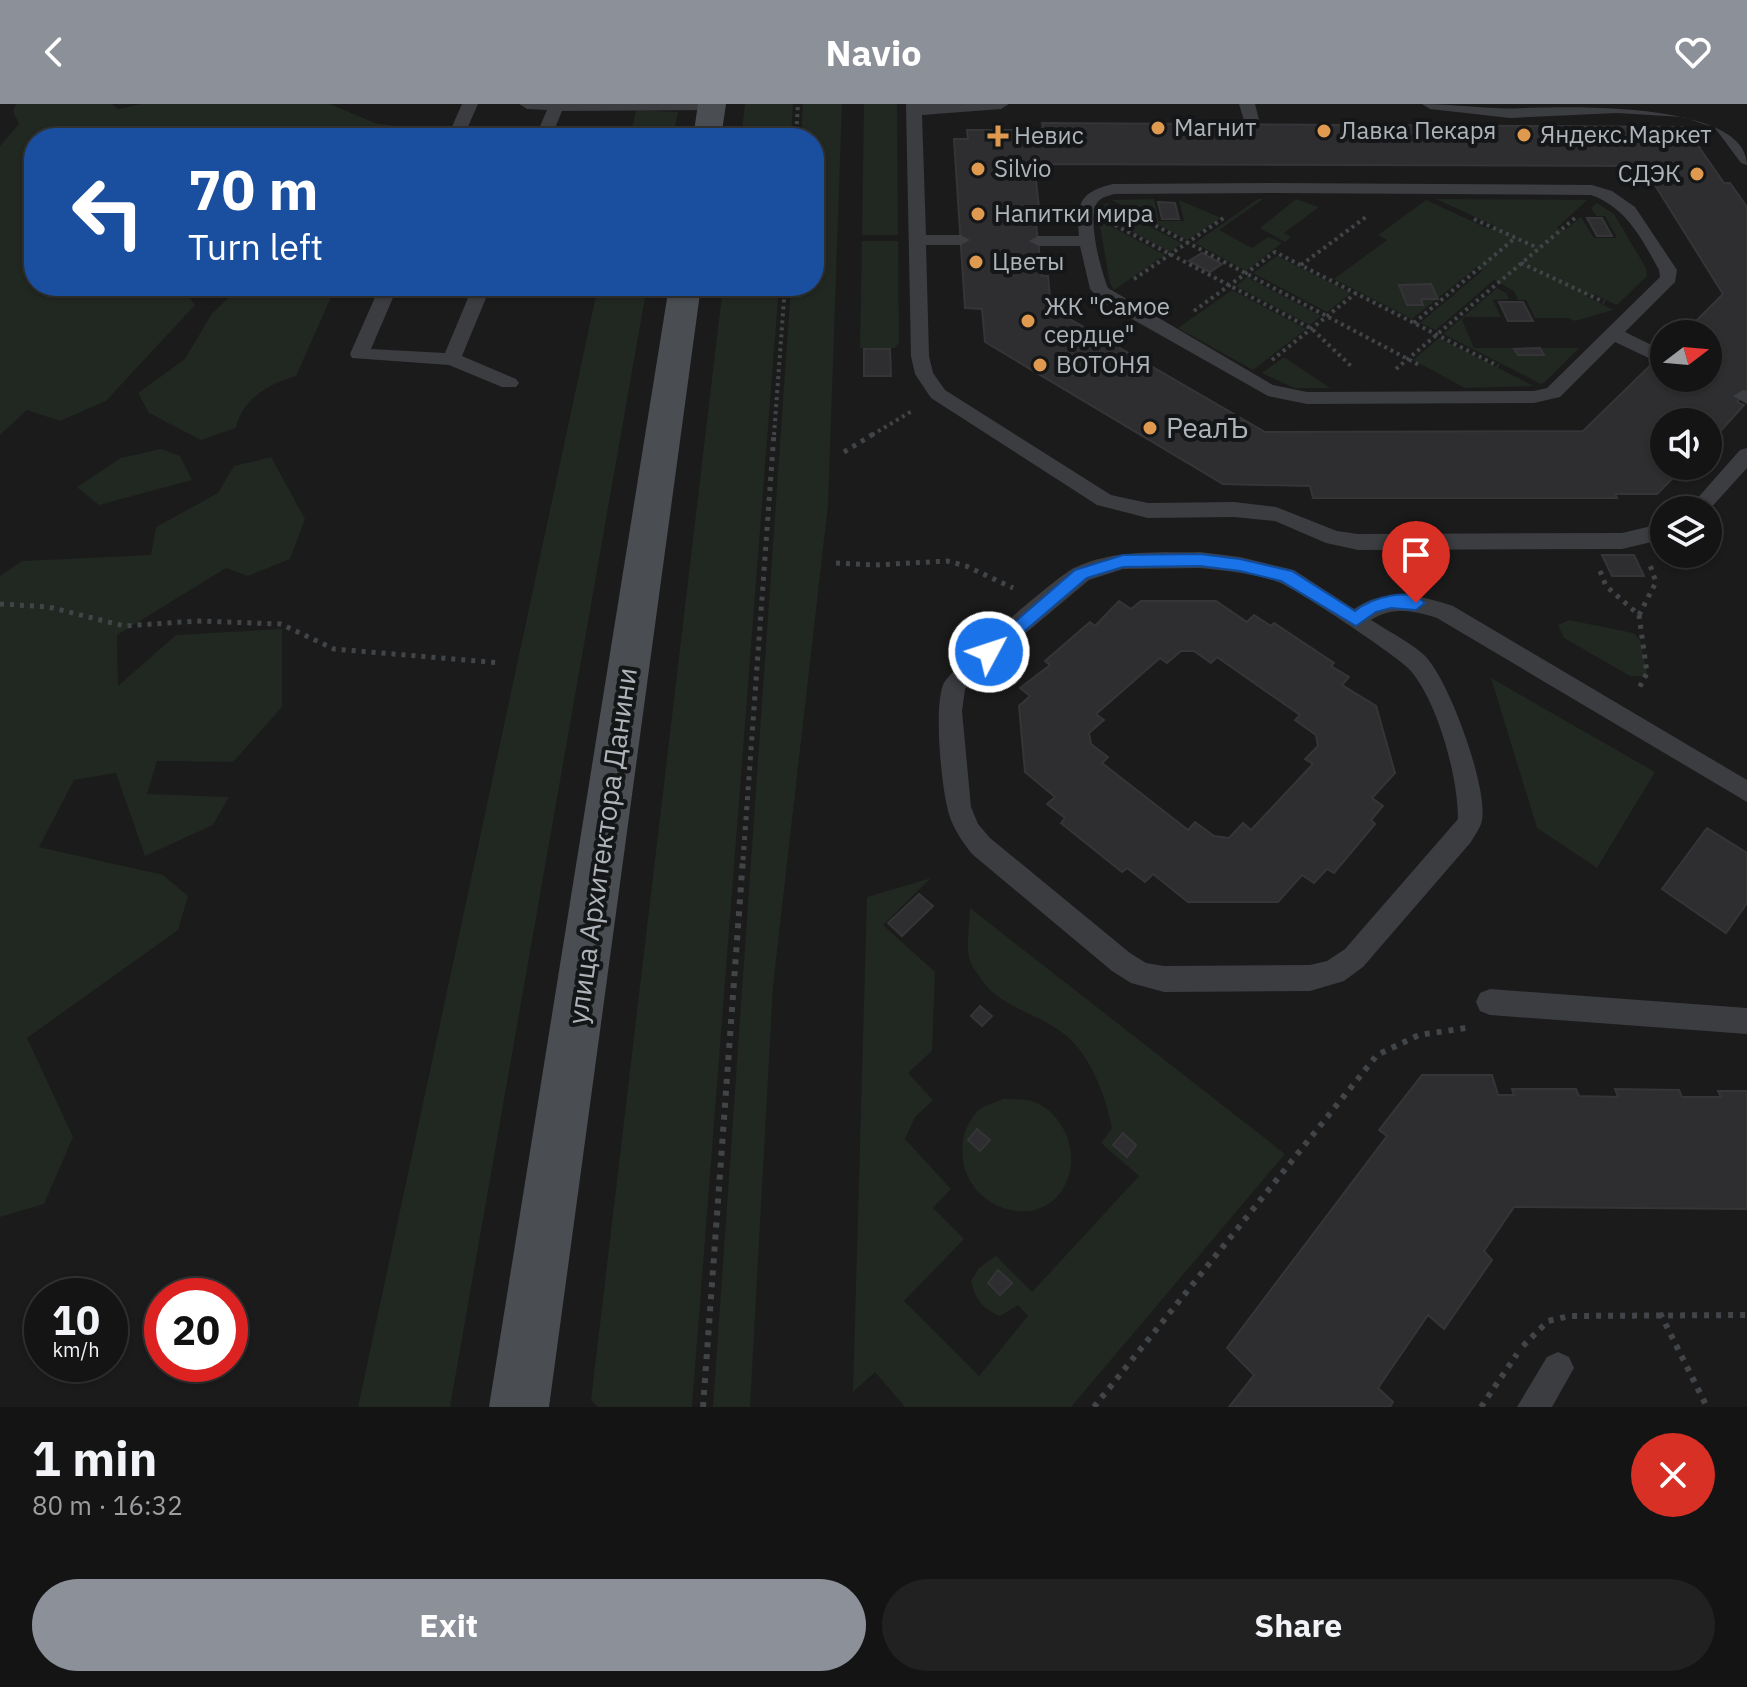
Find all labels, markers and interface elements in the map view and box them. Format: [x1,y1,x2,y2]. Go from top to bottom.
text: Navio [825,29,922,76]
icon: back [32,30,76,74]
icon: heart [1671,30,1715,74]
place label: Магнит [1174,111,1256,143]
place label: Лавка Пекаря [1340,114,1496,146]
place label: Яндекс.Маркет [1540,118,1712,150]
place label: Невис [1014,119,1084,151]
marker: Магнит [1149,119,1167,137]
marker: Лавка Пекаря [1315,122,1333,140]
marker: Яндекс.Маркет [1515,126,1533,144]
marker: Невис [989,127,1007,145]
place label: Silvio [994,152,1051,184]
text: 70 m [188,153,318,225]
place label: СДЭК [1618,157,1681,189]
icon: left [56,160,160,264]
marker: Silvio [969,160,987,178]
marker: СДЭК [1688,165,1706,183]
place label: Напитки мира [994,197,1154,229]
marker: Напитки мира [969,205,987,223]
text: Turn left [188,223,323,270]
place label: Цветы [992,245,1064,277]
marker: Цветы [967,253,985,271]
place label: ЖК "Самое сердце" [1044,290,1170,350]
marker: ЖК "Самое сердце" [1019,312,1037,330]
north arrow [1650,320,1722,392]
map controls [1650,320,1722,568]
place label: ВОТОНЯ [1056,348,1151,380]
marker: ВОТОНЯ [1031,356,1049,374]
button: sound [1650,408,1722,480]
place label: РеалЪ [1166,409,1248,446]
marker: РеалЪ [1141,419,1159,437]
button: layers [1650,496,1722,568]
pin [1382,521,1450,603]
icon: arrive [1394,533,1438,577]
position arrow [947,610,1031,694]
street label: улица Архитектора Данини [558,665,645,1027]
speed limit sign: 20 [144,1278,248,1382]
text: 10 [52,1294,100,1346]
text: km/h [52,1336,100,1363]
text: 1 min [32,1427,157,1489]
button: close [1631,1433,1715,1517]
text: 80 m · 16:32 [32,1488,183,1522]
button: Exit [32,1579,866,1671]
button: Share [882,1579,1715,1671]

